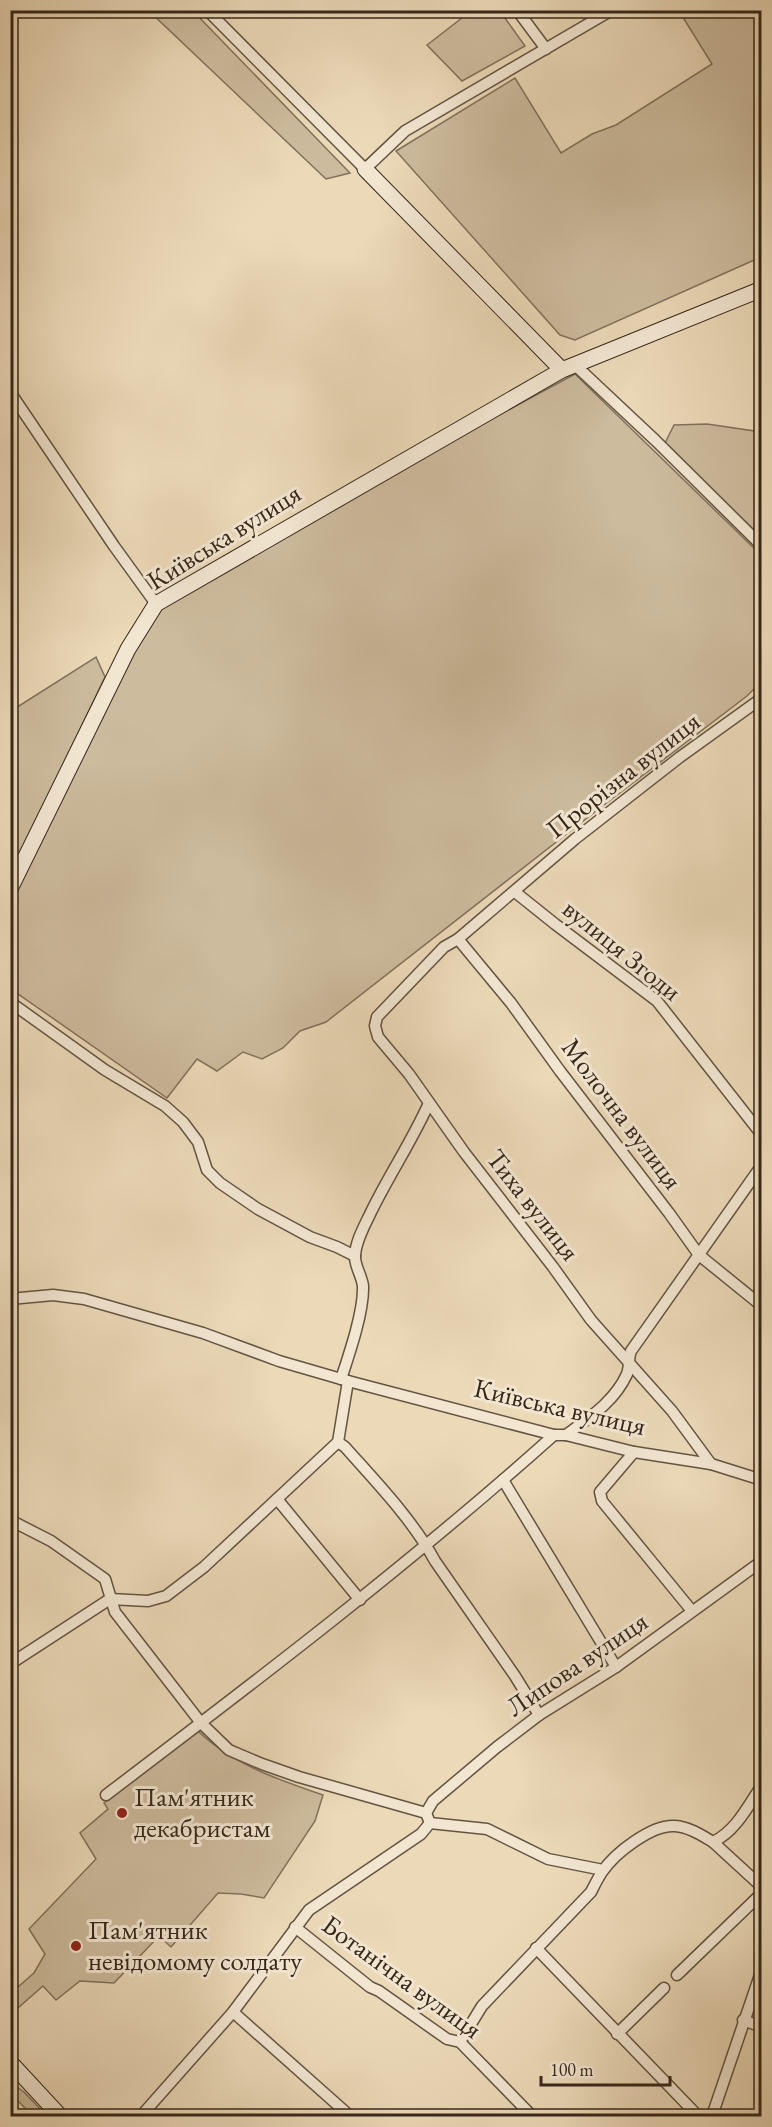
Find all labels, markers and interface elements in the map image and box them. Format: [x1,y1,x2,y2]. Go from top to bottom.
street label: Київська вулиця [140,475,307,598]
street label: Прорізна вулиця [539,703,707,846]
street label: вулиця Згоди [556,891,689,1008]
street label: Молочна вулиця [554,1031,691,1196]
street label: Тиха вулиця [479,1142,588,1268]
street label: Київська вулиця [471,1370,649,1443]
street label: Липова вулиця [499,1603,654,1724]
place label: Пам'ятник декабристам [134,1779,271,1845]
marker: Пам'ятник декабристам [115,1806,129,1820]
street label: Ботанічна вулиця [315,1907,489,2046]
place label: Пам'ятник невідомому солдату [88,1912,302,1978]
marker: Пам'ятник невідомому солдату [69,1939,83,1953]
scale bar [541,2049,670,2087]
text: 100 m [550,2058,594,2081]

